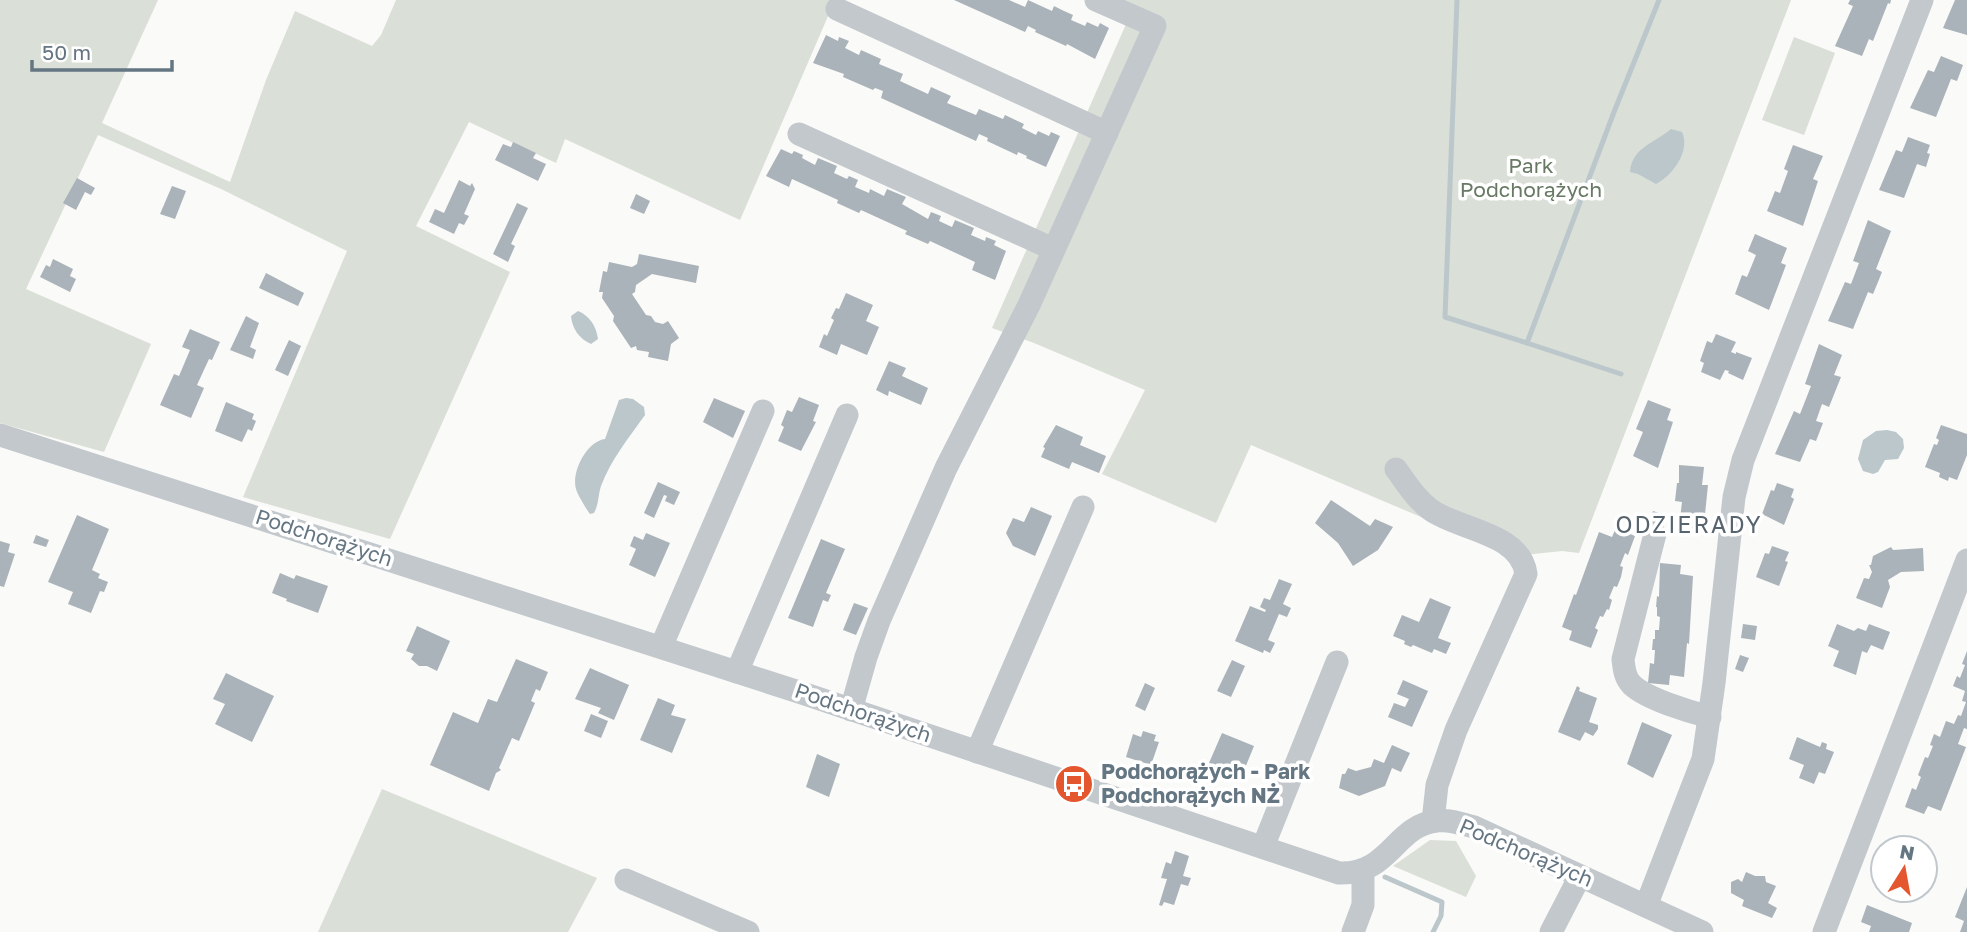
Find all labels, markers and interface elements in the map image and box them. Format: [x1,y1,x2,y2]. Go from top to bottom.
scale bar [32,28,172,72]
text: 50 m [42,39,91,65]
park label: Park Podchorążych [1460,152,1602,202]
street label: Podchorążych [253,503,396,571]
district label: ODZIERADY [1615,510,1763,538]
street label: Podchorążych [792,677,935,748]
place label: Podchorążych - Park Podchorążych NŻ [1101,758,1310,808]
bus stop icon: Podchorążych - Park Podchorążych NŻ [1053,763,1095,805]
street label: Podchorążych [1456,812,1597,892]
north arrow [1869,834,1939,904]
text: N [1898,839,1917,864]

